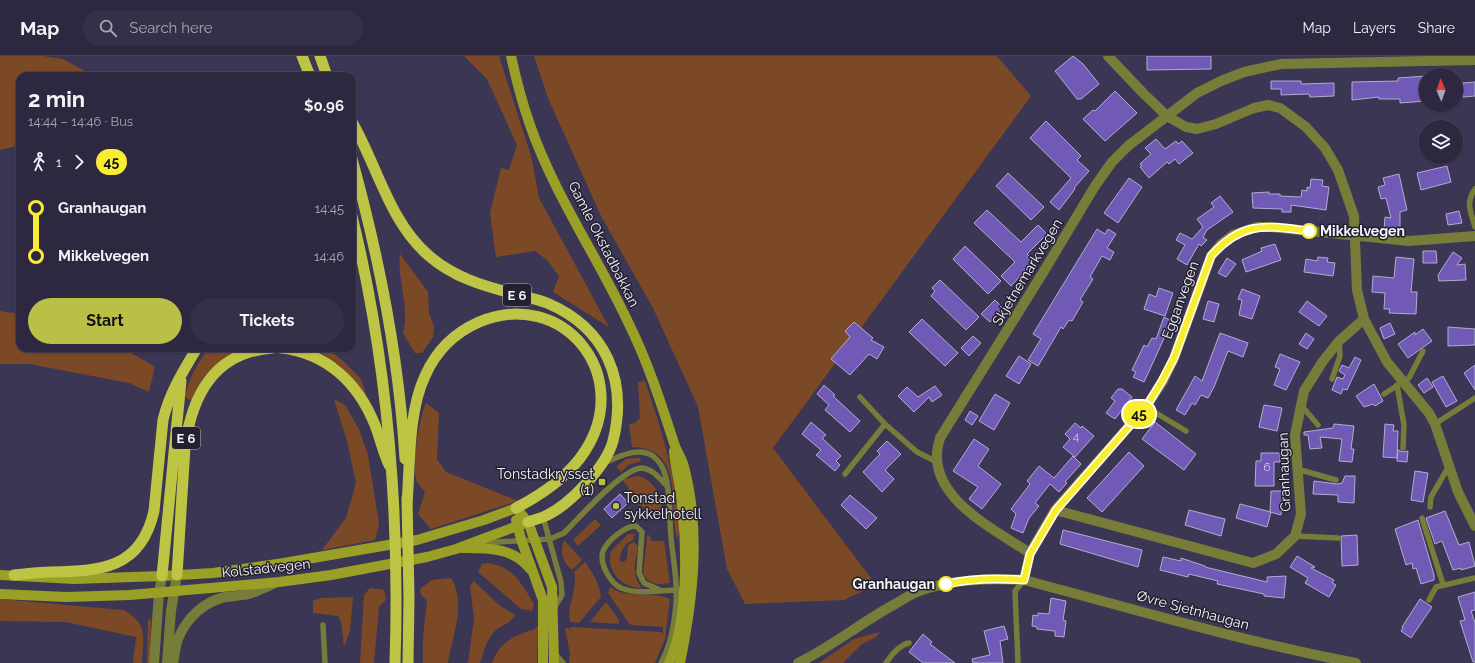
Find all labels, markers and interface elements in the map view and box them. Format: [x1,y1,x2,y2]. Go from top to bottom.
search box [83,10,363,46]
text: Map [20,17,59,39]
icon: search [97,17,119,39]
text: Search here [129,19,213,37]
text: Map [1303,20,1331,36]
text: Layers [1353,20,1396,36]
text: Share [1418,20,1455,36]
north arrow [1419,68,1463,112]
map controls [1419,68,1463,164]
text: 2 min [28,86,85,112]
text: $0.96 [304,97,344,115]
text: 14:44 – 14:46 · Bus [28,114,133,129]
button: layers [1419,120,1463,164]
icon: walk [28,151,50,173]
icon: forward [68,151,90,173]
text: 45 [104,154,119,170]
text: 1 [56,155,62,170]
street label: Gamle Okstadbakkan [565,179,643,309]
text: Granhaugan [58,199,146,217]
text: 14:45 [315,201,344,216]
street label: Skjetnemarkvegen [989,216,1065,328]
marker: Mikkelvegen [1301,223,1317,239]
place label: Mikkelvegen [1320,223,1405,239]
text: Mikkelvegen [58,247,149,265]
text: 14:46 [314,249,344,264]
street label: Egganvegen [1159,259,1201,341]
road number: E 6 [503,284,531,306]
button: Start [28,298,182,344]
button: Tickets [190,298,344,344]
line badge: 45 [1121,401,1157,427]
text: 45 [1131,406,1147,422]
road number: E 6 [172,427,200,449]
house number: 4 [1073,429,1080,443]
street label: Granhaugan [1275,432,1293,512]
house number: 6 [1263,460,1271,474]
place label: Tonstadkrysset (1) [497,466,594,498]
marker: Tonstadkrysset (1) [597,477,607,487]
place label: Tonstad sykkelhotell [624,490,702,522]
marker: Tonstad sykkelhotell [611,501,621,511]
street label: Kolstadvegen [221,555,311,581]
place label: Granhaugan [852,576,935,592]
marker: Granhaugan [938,576,954,592]
street label: Øvre Sjetnhaugan [1135,587,1251,633]

